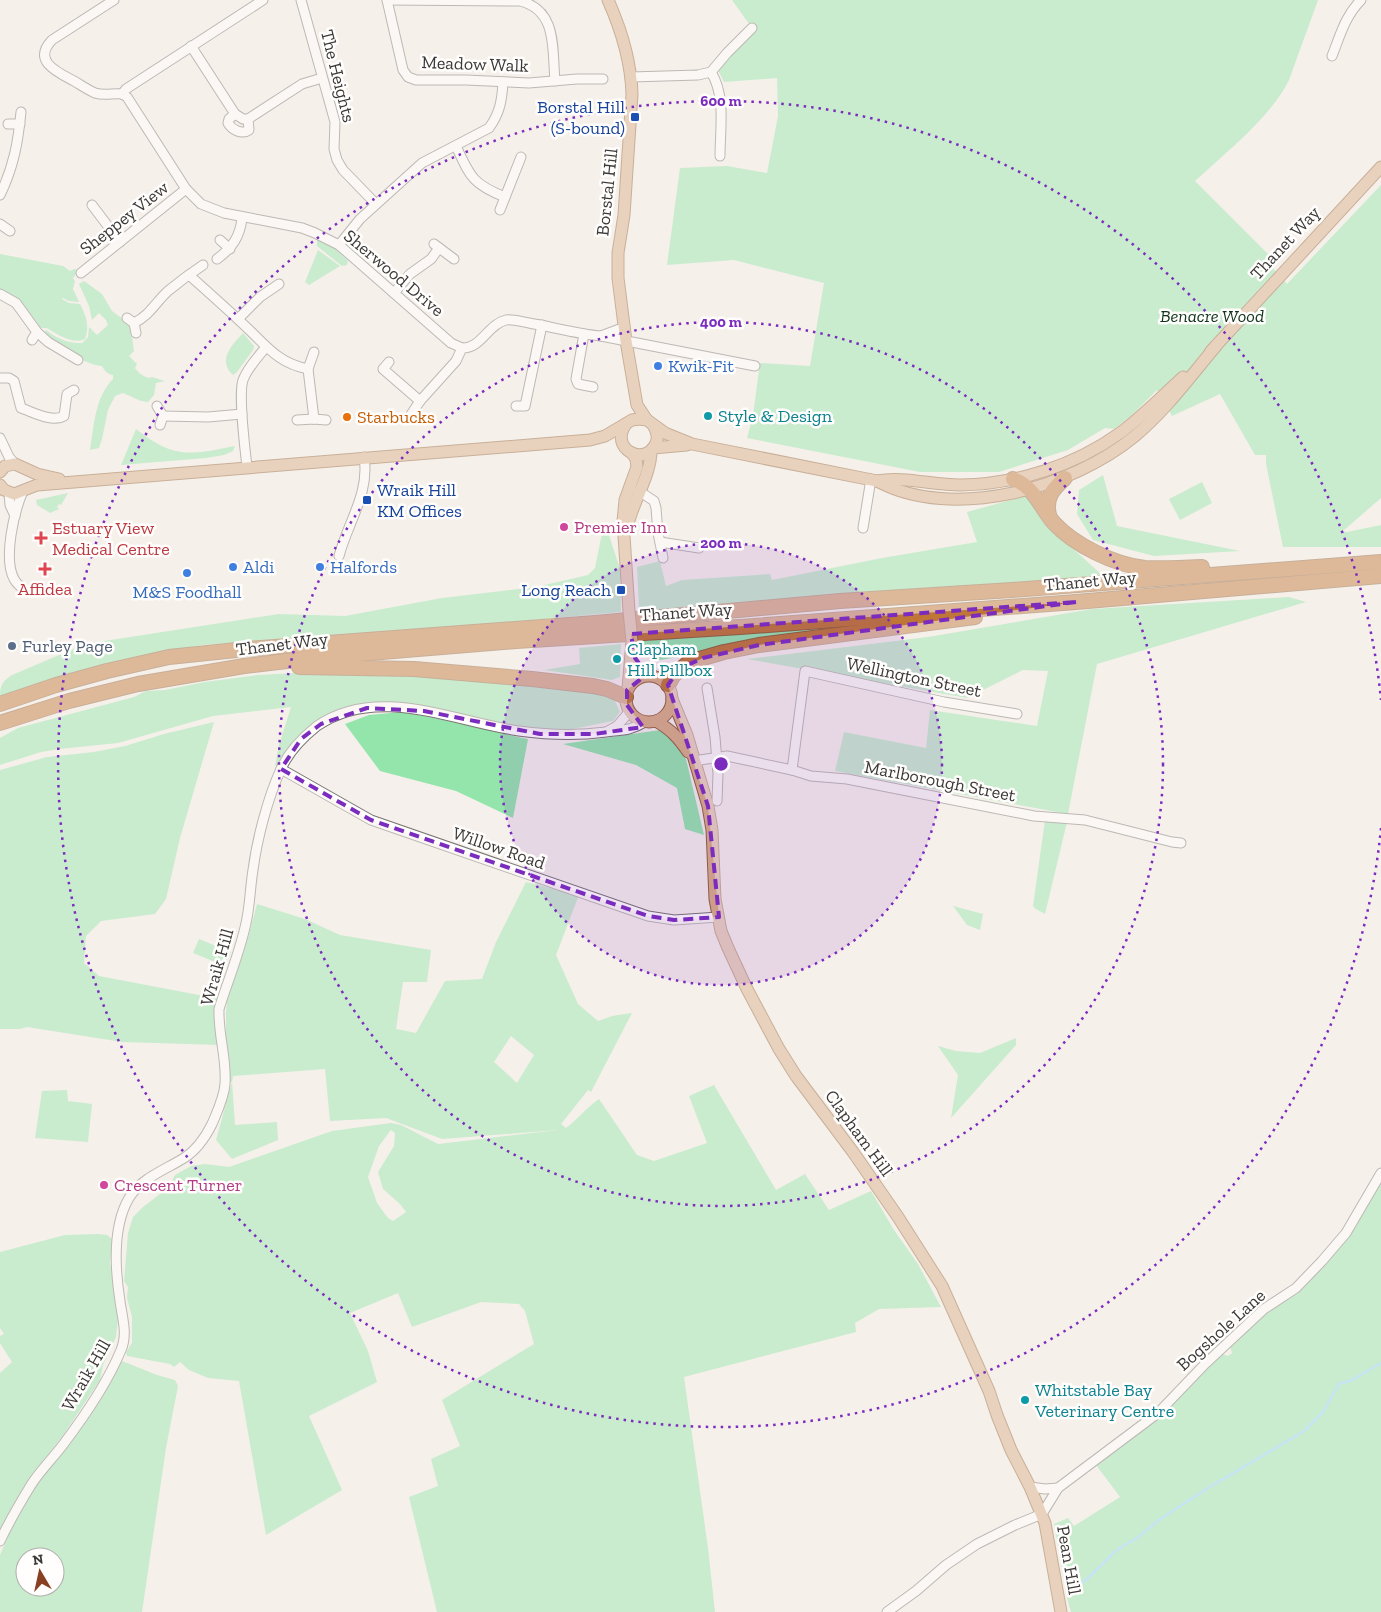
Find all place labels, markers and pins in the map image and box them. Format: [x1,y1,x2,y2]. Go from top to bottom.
place label: Borstal Hill (S-bound) [537,96,625,139]
marker: Borstal Hill (S-bound) [629,111,641,123]
place label: Kwik-Fit [668,355,734,377]
marker: Kwik-Fit [652,360,664,372]
place label: Style & Design [718,405,833,427]
place label: Starbucks [357,406,435,428]
marker: Style & Design [702,410,714,422]
marker: Starbucks [341,411,353,423]
place label: Wraik Hill KM Offices [377,479,462,522]
marker: Wraik Hill KM Offices [361,494,373,506]
place label: Premier Inn [574,516,668,538]
place label: Estuary View Medical Centre [52,517,170,560]
marker: Premier Inn [558,521,570,533]
marker: Estuary View Medical Centre [34,531,48,545]
place label: Aldi [243,556,274,578]
place label: Halfords [330,556,397,578]
marker: Aldi [227,561,239,573]
marker: Halfords [314,561,326,573]
marker: Affidea [38,562,52,576]
marker: M&S Foodhall [181,567,193,579]
place label: Affidea [18,578,72,600]
place label: Long Reach [521,579,611,601]
place label: M&S Foodhall [132,581,242,603]
marker: Long Reach [615,584,627,596]
place label: Furley Page [22,635,113,657]
place label: Clapham Hill Pillbox [627,638,712,681]
marker: Furley Page [6,640,18,652]
marker: Clapham Hill Pillbox [611,653,623,665]
centre of rings [712,755,730,773]
place label: Crescent Turner [114,1174,242,1196]
marker: Crescent Turner [98,1179,110,1191]
place label: Whitstable Bay Veterinary Centre [1034,1379,1174,1422]
marker: Whitstable Bay Veterinary Centre [1019,1394,1031,1406]

